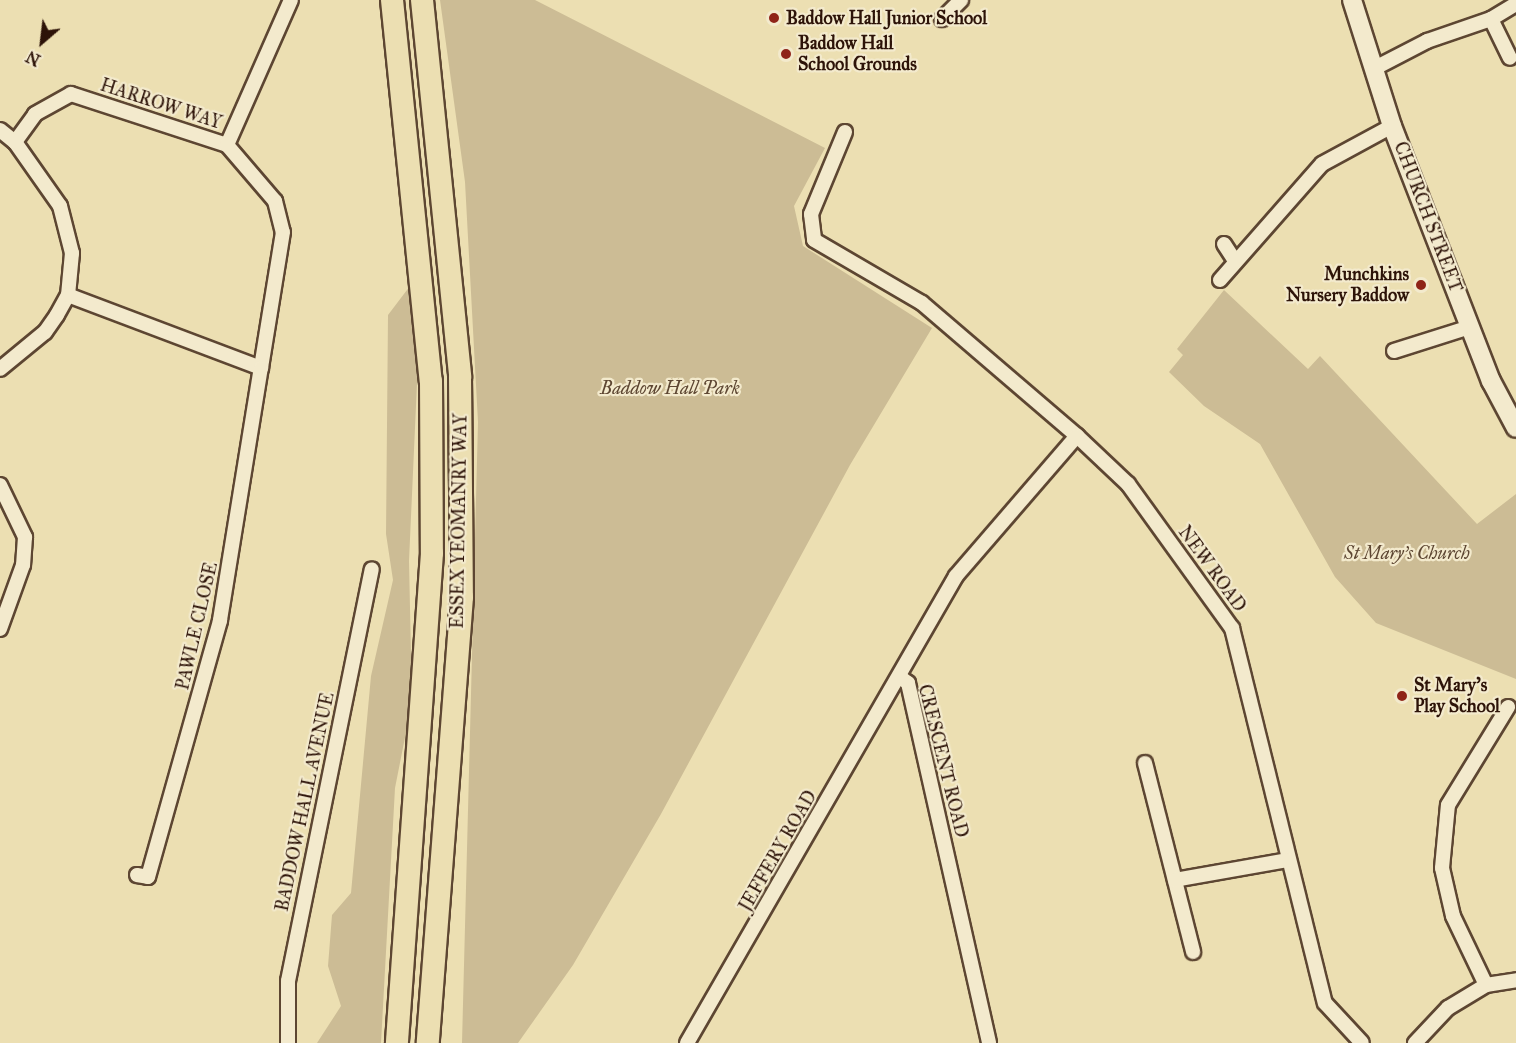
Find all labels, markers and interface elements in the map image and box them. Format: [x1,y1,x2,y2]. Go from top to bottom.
place label: Baddow Hall Junior School [786,7,987,29]
marker: Baddow Hall Junior School [767,11,781,25]
north arrow [12,12,72,72]
place label: Baddow Hall School Grounds [798,33,917,76]
text: N [23,47,44,70]
marker: Baddow Hall School Grounds [779,47,793,61]
street label: HARROW WAY [98,74,224,134]
street label: CHURCH STREET [1389,139,1467,295]
place label: Munchkins Nursery Baddow [1286,264,1409,306]
marker: Munchkins Nursery Baddow [1414,278,1428,292]
park label: Baddow Hall Park [600,377,740,399]
street label: ESSEX YEOMANRY WAY [446,413,472,629]
street label: NEW ROAD [1174,522,1250,616]
park label: St Mary's Church [1344,542,1470,564]
street label: PAWLE CLOSE [172,560,222,692]
place label: St Mary's Play School [1414,675,1500,718]
street label: CRESCENT ROAD [914,682,972,840]
marker: St Mary's Play School [1395,689,1409,703]
street label: BADDOW HALL AVENUE [271,691,339,913]
street label: JEFFERY ROAD [735,787,821,915]

